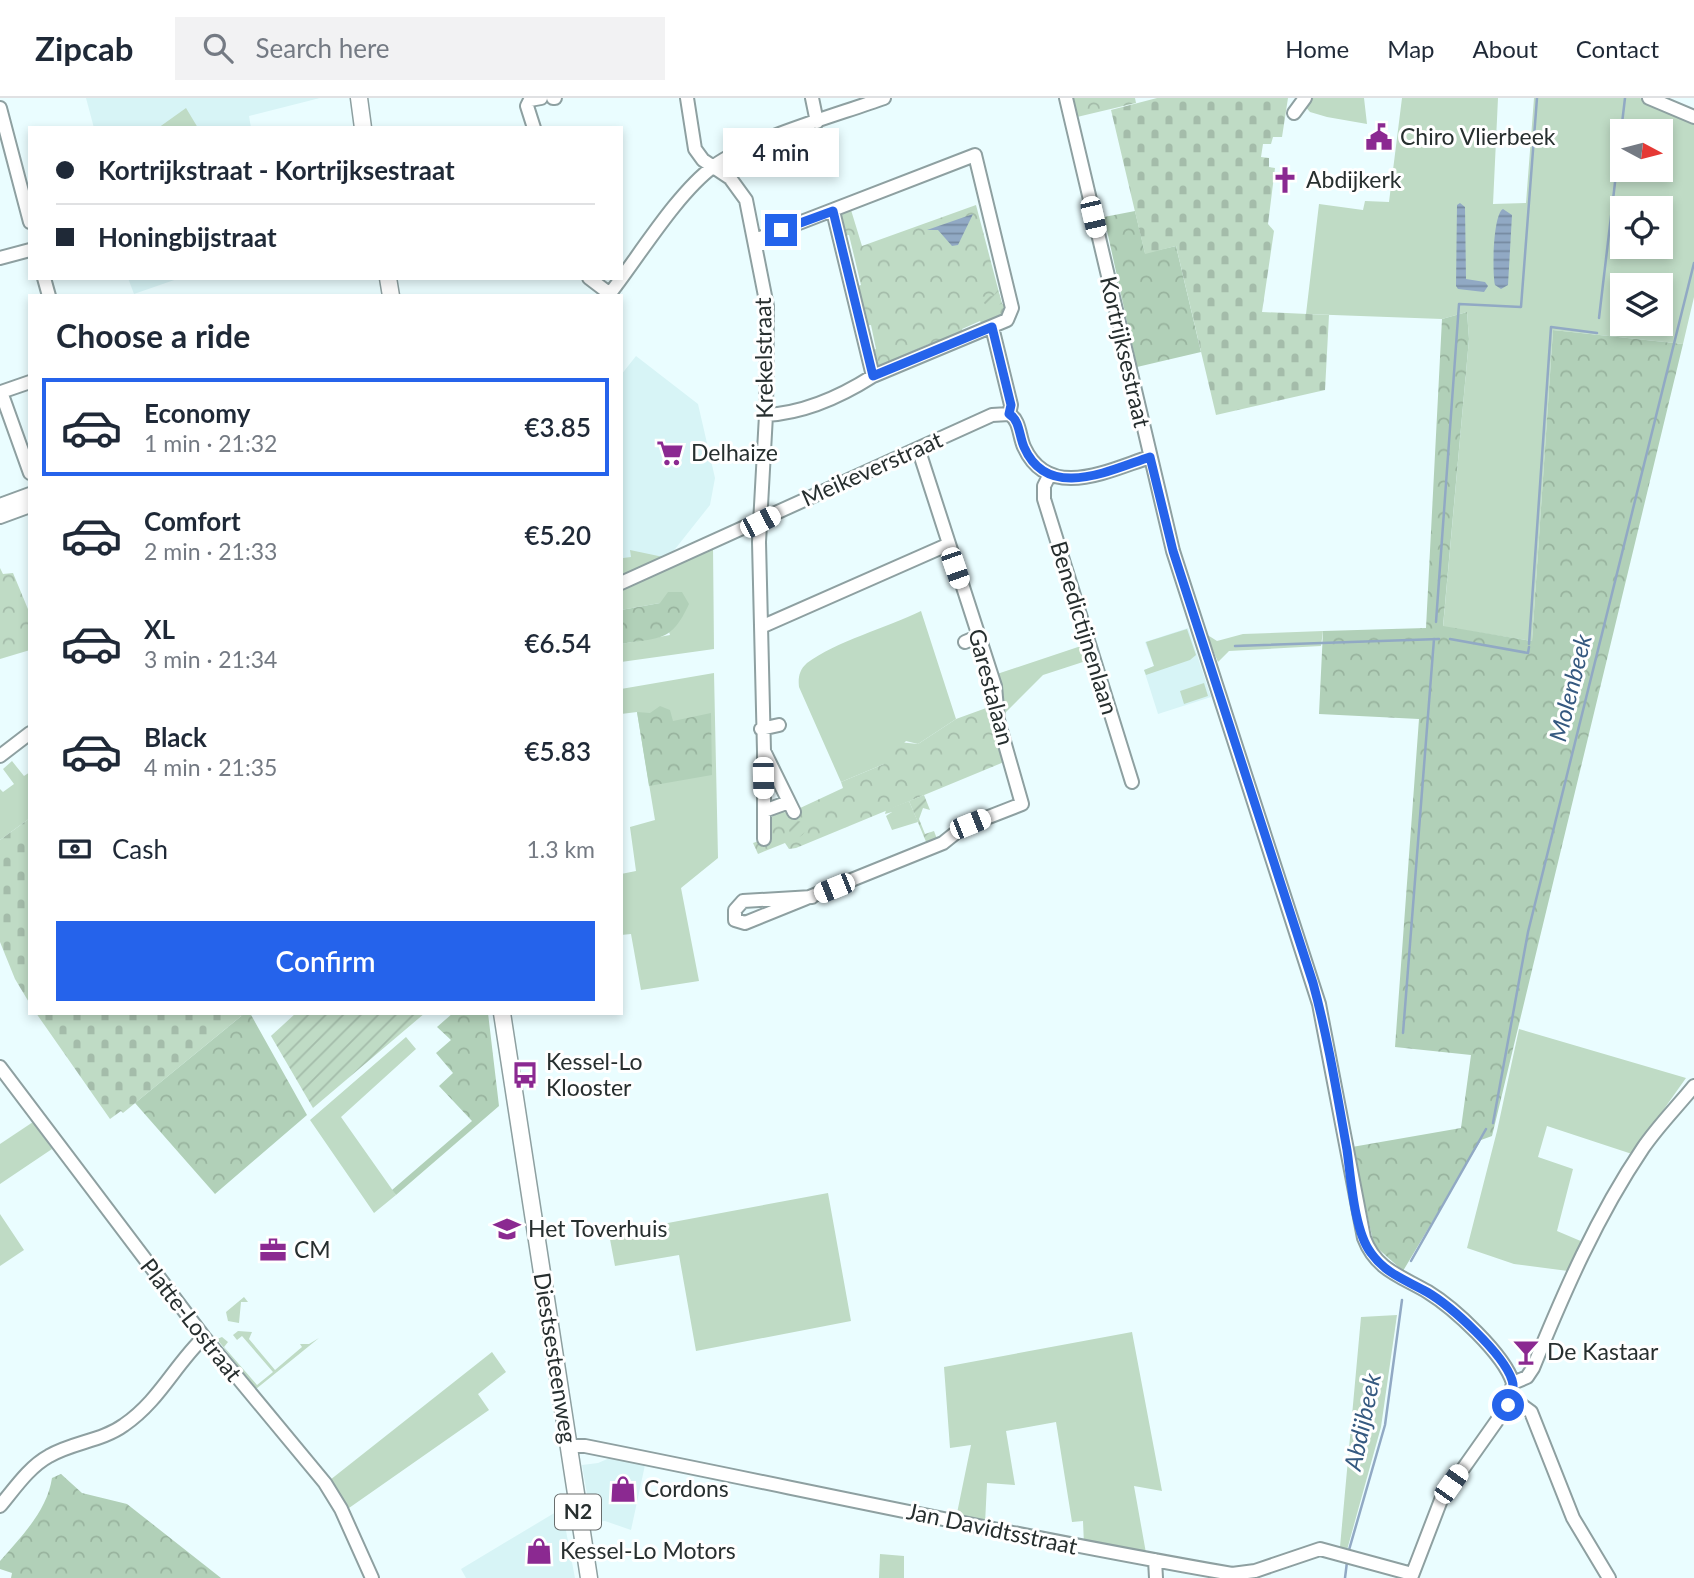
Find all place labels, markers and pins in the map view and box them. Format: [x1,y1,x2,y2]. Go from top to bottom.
public building icon: Chiro Vlierbeek [1364,122,1394,152]
place label: Chiro Vlierbeek [1400,122,1556,150]
church icon: Abdijkerk [1270,165,1300,195]
place label: Abdijkerk [1306,165,1402,193]
supermarket icon: Delhaize [655,438,685,468]
place label: Delhaize [691,438,778,466]
place label: Kessel-Lo Klooster [546,1047,643,1101]
bus stop icon: Kessel-Lo Klooster [510,1060,540,1090]
school or university icon: Het Toverhuis [492,1214,522,1244]
place label: Het Toverhuis [528,1214,667,1242]
office icon: CM [258,1235,288,1265]
place label: CM [294,1235,331,1263]
bar icon: De Kastaar [1511,1337,1541,1367]
place label: De Kastaar [1547,1337,1659,1365]
shop icon: Cordons [608,1474,638,1504]
place label: Cordons [644,1474,729,1502]
shop icon: Kessel-Lo Motors [524,1536,554,1566]
place label: Kessel-Lo Motors [560,1536,736,1564]

